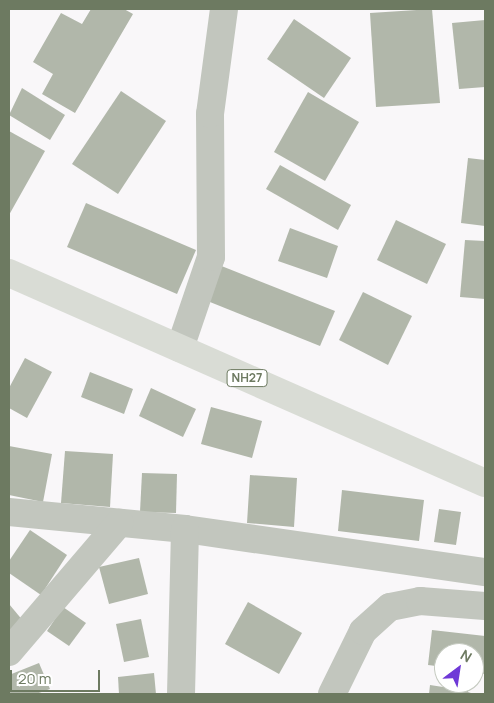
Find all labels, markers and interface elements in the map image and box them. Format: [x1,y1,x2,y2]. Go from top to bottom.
road number: NH27 [226,368,268,388]
north arrow [434,643,484,693]
text: N [457,645,476,666]
scale bar [12,660,102,692]
text: 20 m [18,668,51,689]

